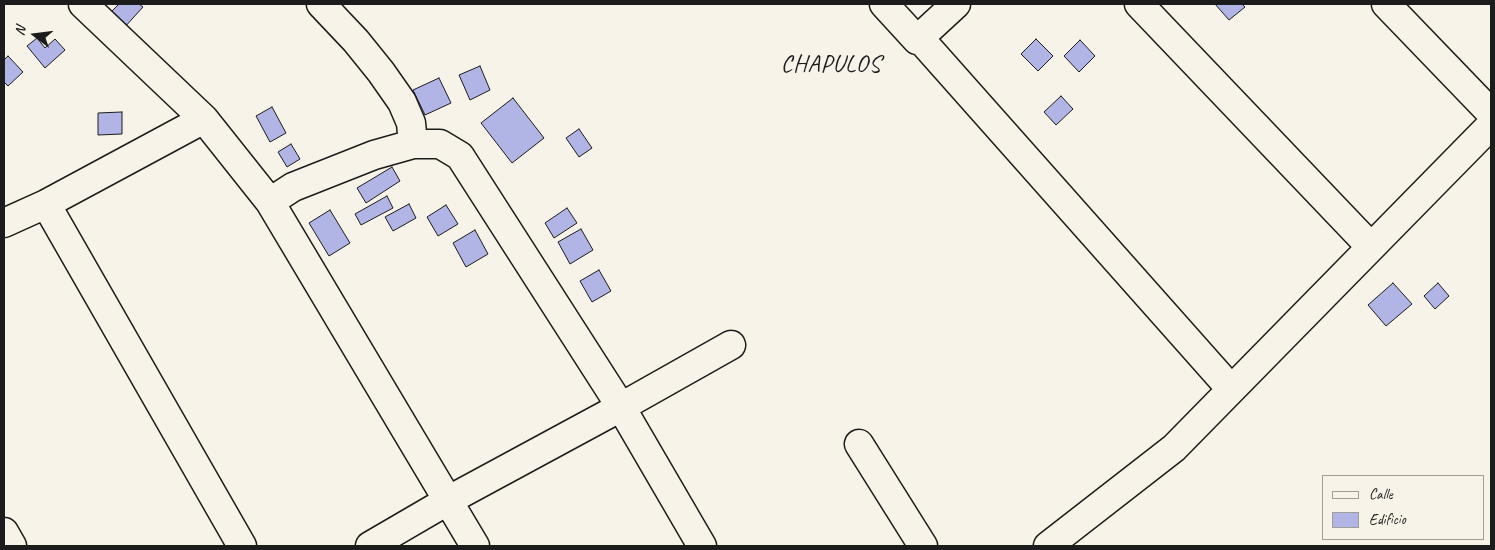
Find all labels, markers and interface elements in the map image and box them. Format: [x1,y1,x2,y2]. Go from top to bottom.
north arrow [10,10,60,60]
text: N [11,25,29,37]
district label: CHAPULOS [780,51,882,79]
legend [1322,475,1485,540]
text: Calle [1369,485,1393,504]
text: Edificio [1369,510,1406,529]

